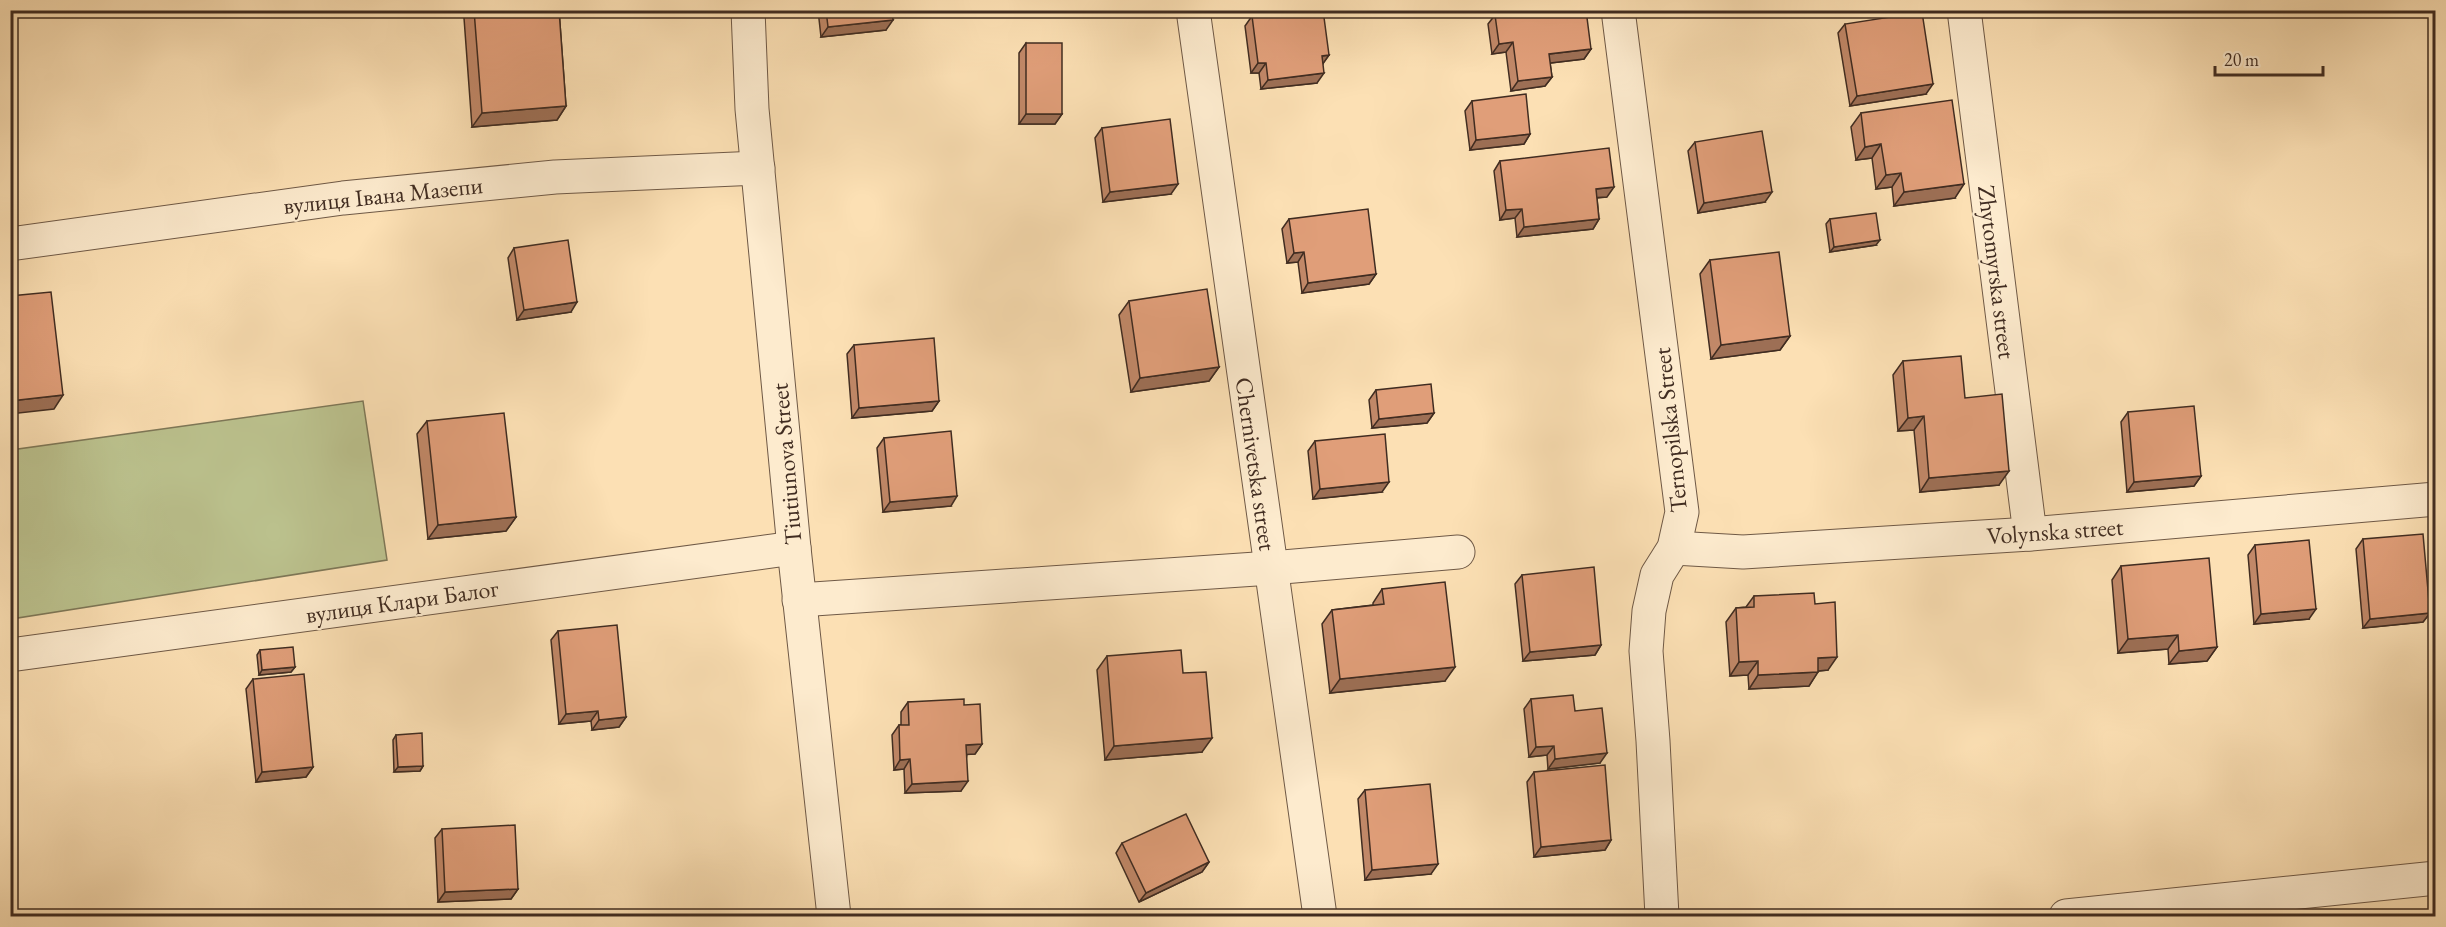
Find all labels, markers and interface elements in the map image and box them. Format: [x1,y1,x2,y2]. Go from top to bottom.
scale bar [2215,39,2323,77]
text: 20 m [2224,48,2259,71]
street label: вулиця Івана Мазепи [282,169,485,221]
street label: Zhytomyrska street [1971,183,2023,361]
street label: Ternopilska Street [1646,346,1694,514]
street label: Chernivetska street [1228,375,1284,553]
street label: Tiutiunova Street [763,381,809,546]
street label: Volynska street [1986,511,2125,551]
street label: вулиця Клари Балог [304,572,501,630]

